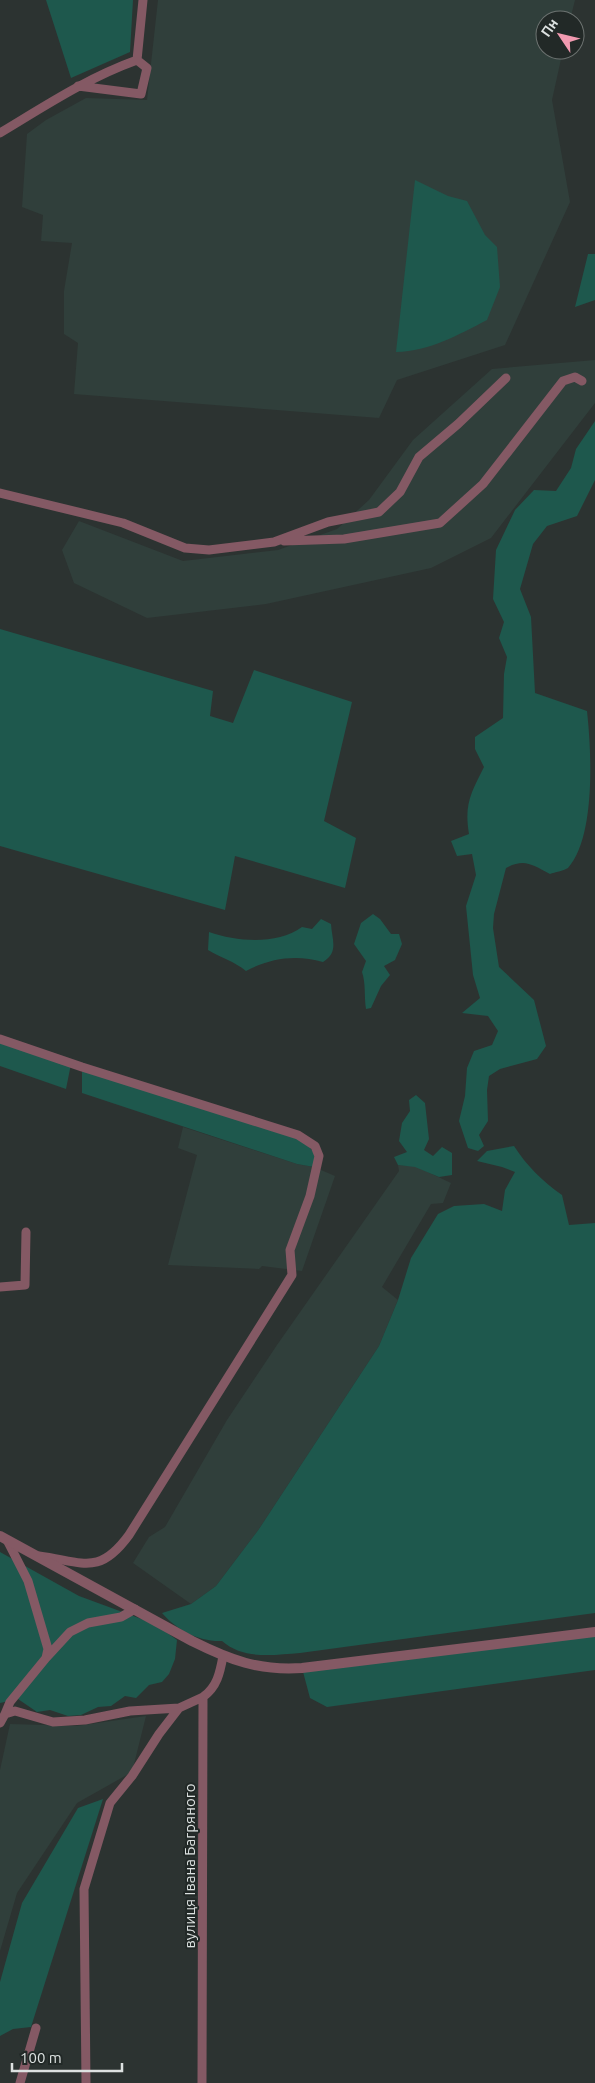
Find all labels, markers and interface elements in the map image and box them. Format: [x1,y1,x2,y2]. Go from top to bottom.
north arrow [535,10,585,60]
text: Пн [538,15,561,40]
street label: вулиця Івана Багряного [181,1783,198,1949]
scale bar [12,2040,122,2072]
text: 100 m [20,2049,62,2066]

